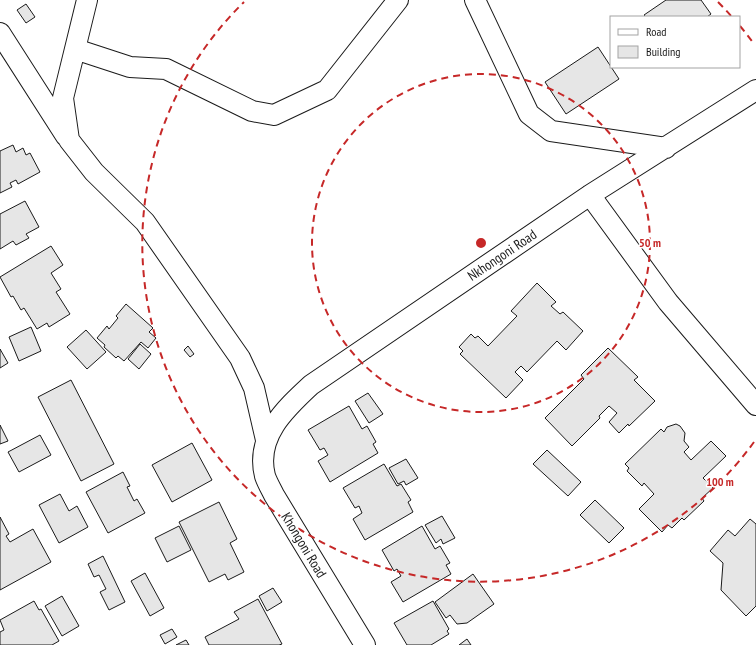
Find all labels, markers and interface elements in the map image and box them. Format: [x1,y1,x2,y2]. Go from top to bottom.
legend [610,16,740,68]
text: Road [646,24,666,39]
text: Building [646,44,681,59]
street label: Nkhongoni Road [464,225,540,285]
text: 50 m [639,235,661,250]
centre of rings [474,236,488,250]
text: 100 m [706,474,734,489]
street label: Khongoni Road [277,509,331,581]

